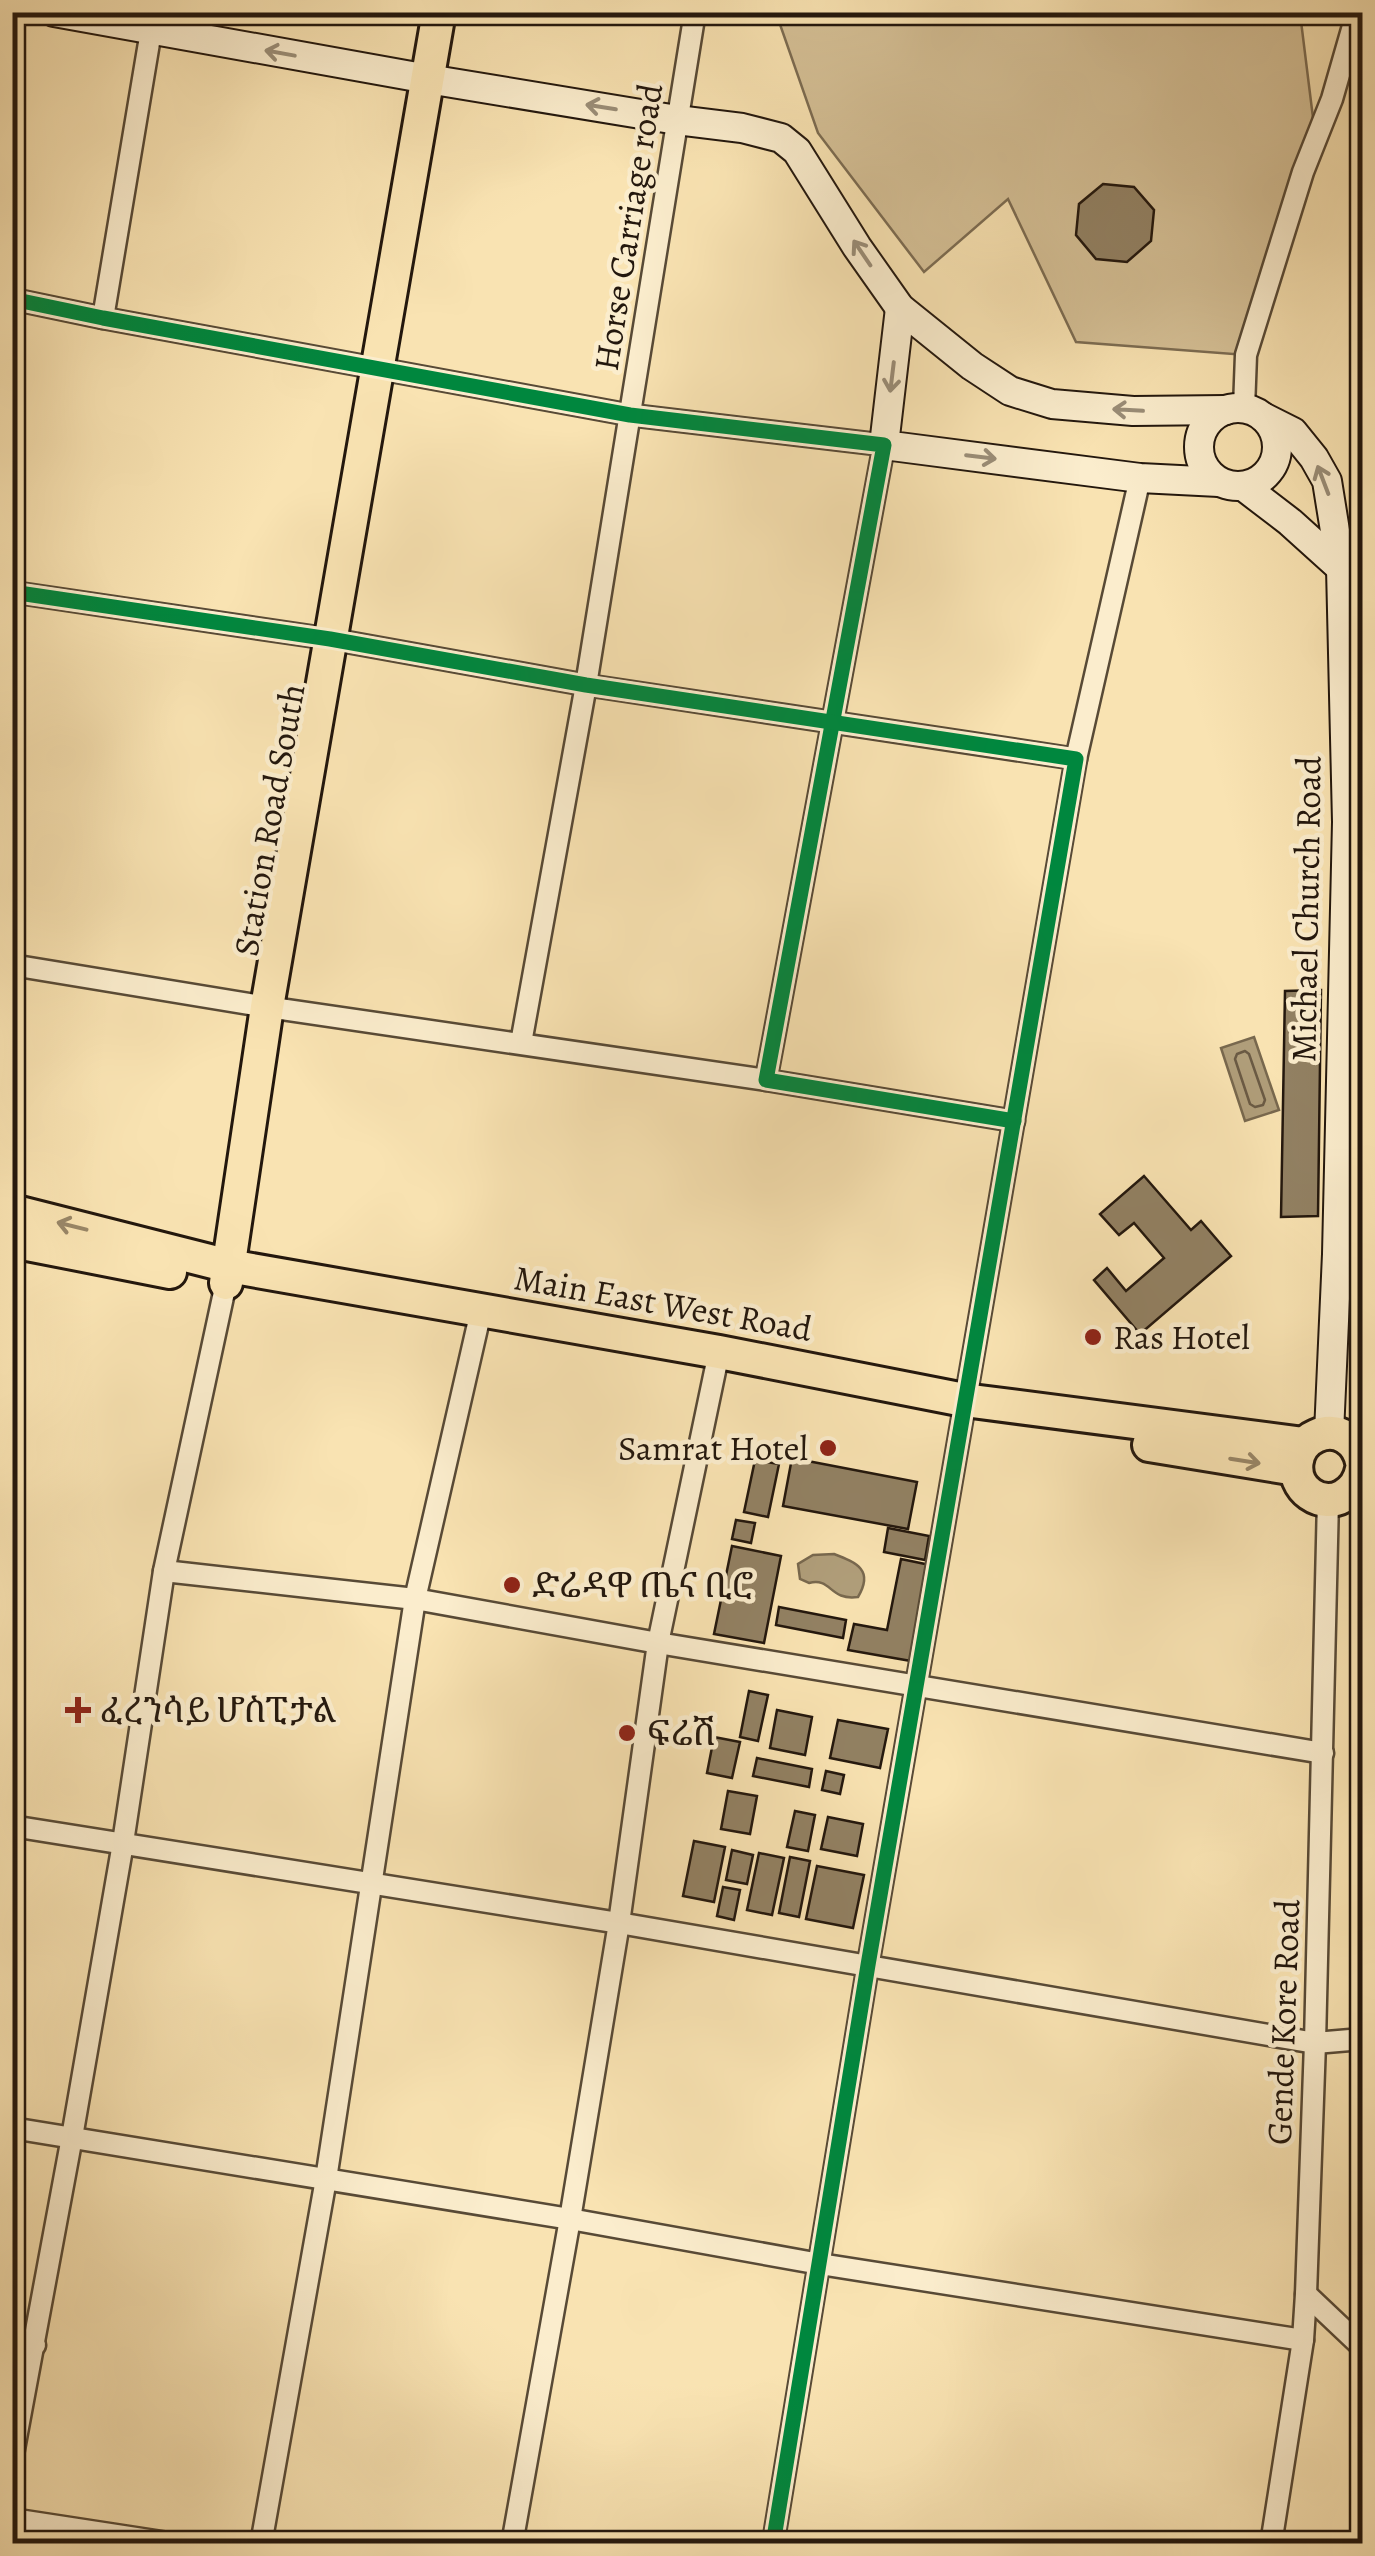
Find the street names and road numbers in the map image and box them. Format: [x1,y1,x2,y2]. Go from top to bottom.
street label: Horse Carriage road [582,80,674,374]
street label: Station Road South [221,680,317,960]
street label: Michael Church Road [1279,755,1333,1062]
street label: Main East West Road [510,1253,816,1353]
street label: Gende Kore Road [1255,1898,1311,2146]

